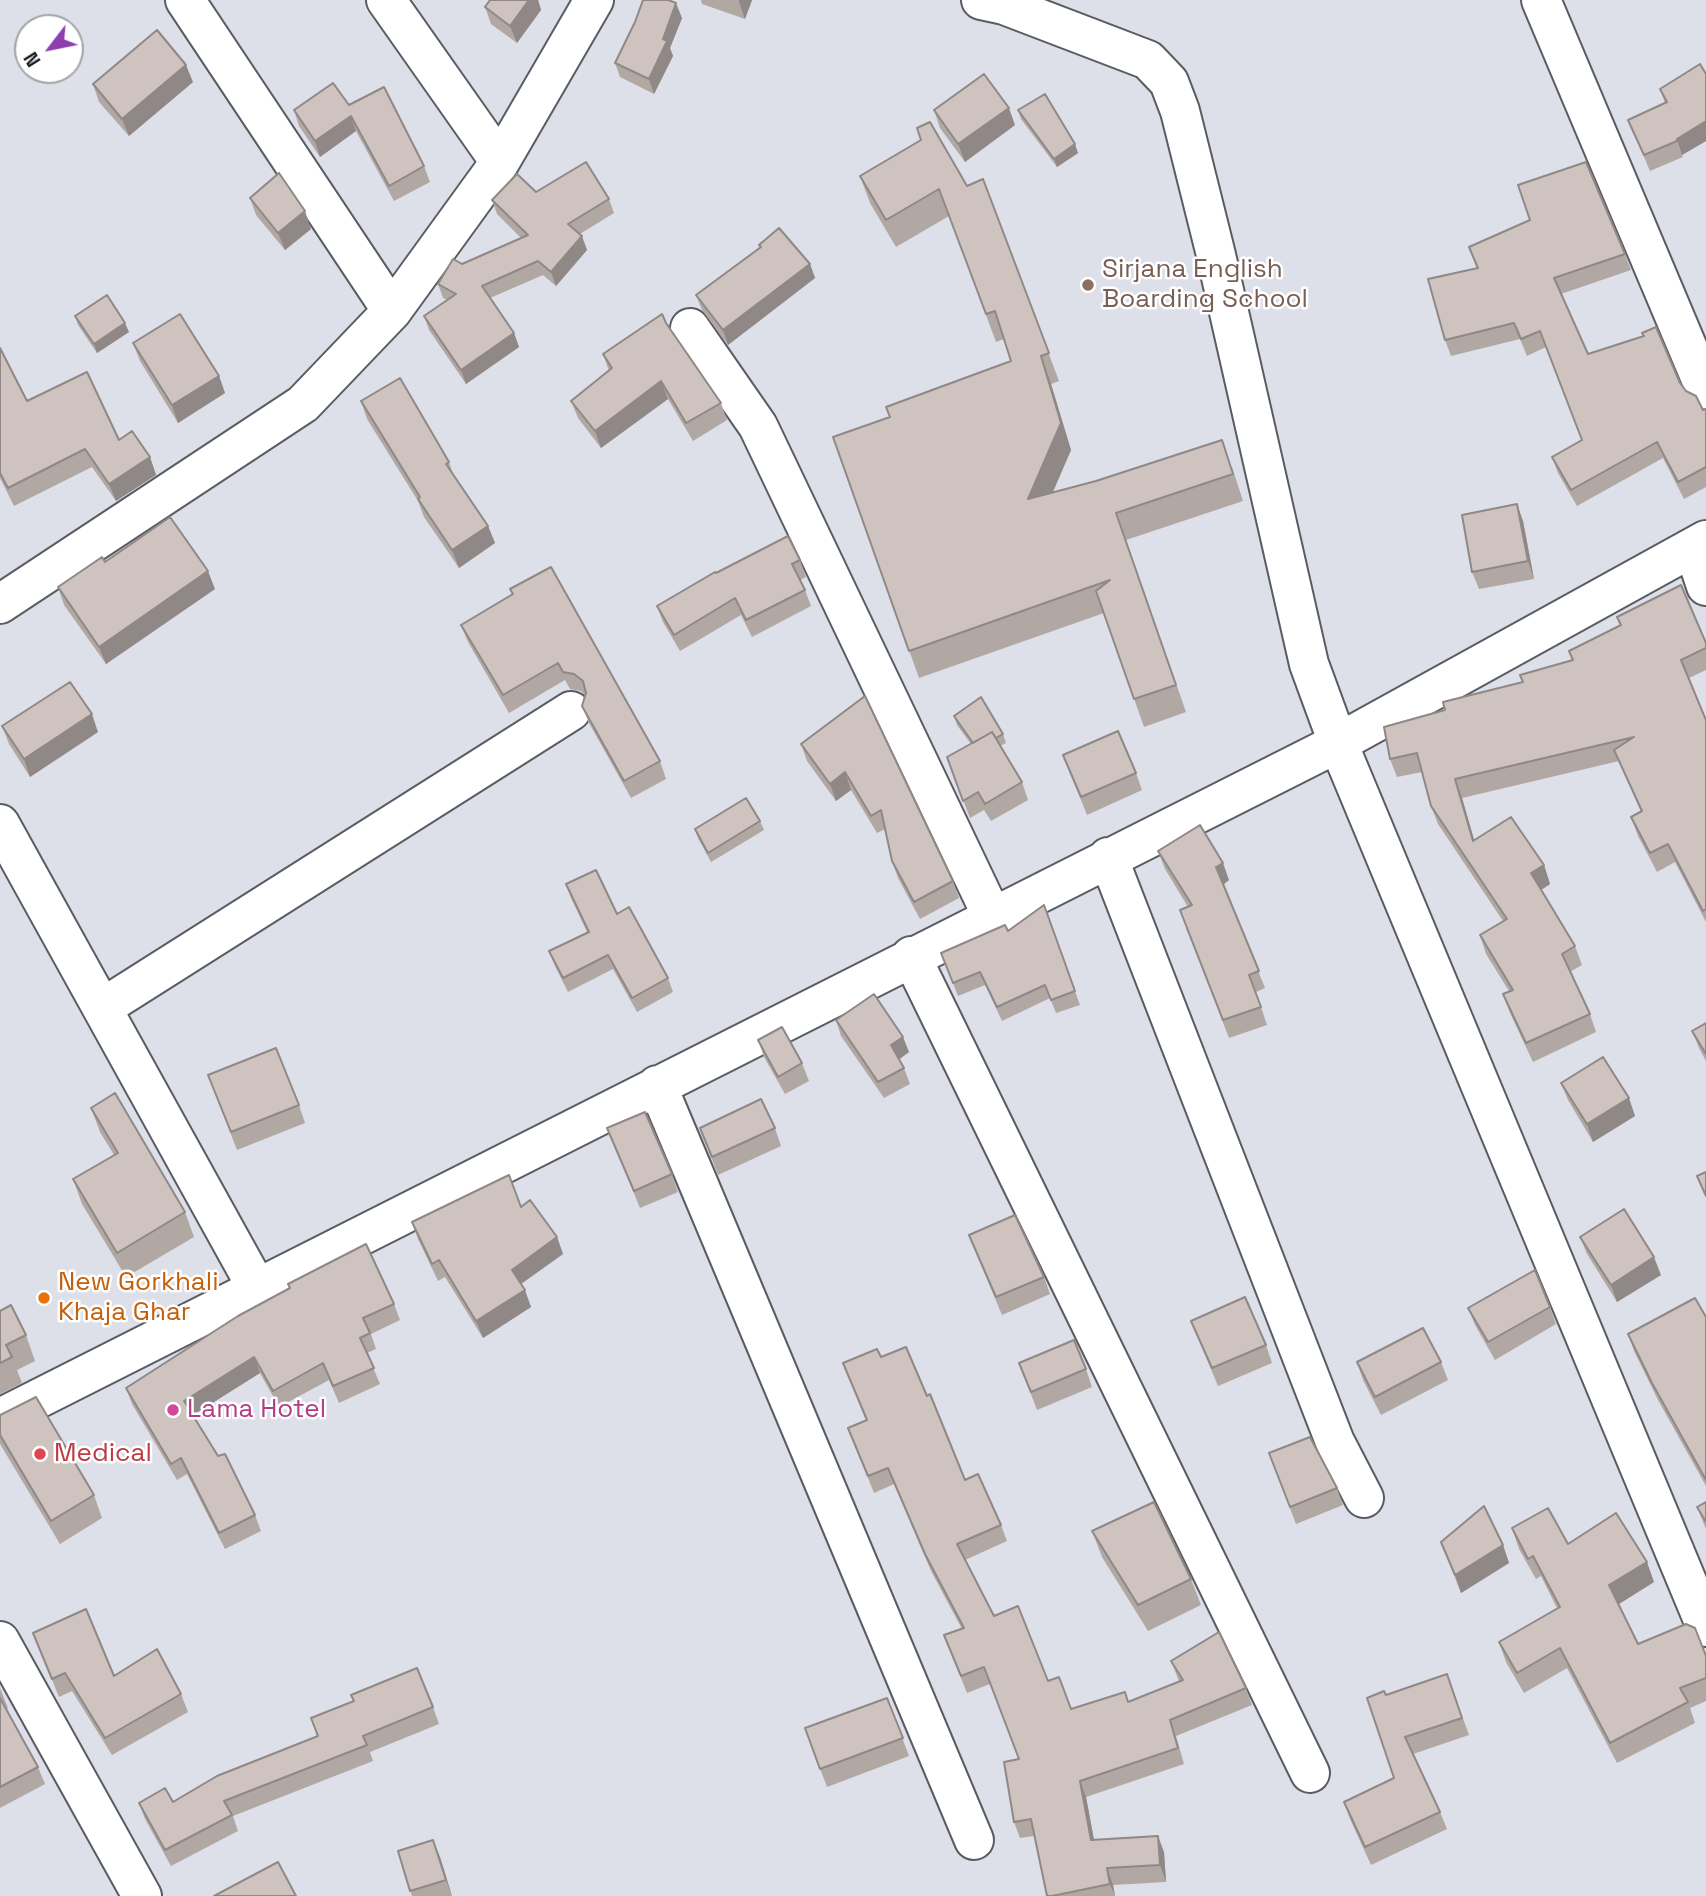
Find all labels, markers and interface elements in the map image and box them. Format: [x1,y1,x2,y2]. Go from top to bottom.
north arrow [14,14,84,84]
text: N [18,47,46,71]
place label: Sirjana English Boarding School [1102,254,1308,316]
marker: Sirjana English Boarding School [1080,277,1096,293]
place label: New Gorkhali Khaja Ghar [58,1267,219,1328]
marker: New Gorkhali Khaja Ghar [36,1290,52,1306]
place label: Lama Hotel [187,1394,326,1426]
marker: Lama Hotel [165,1402,181,1418]
place label: Medical [54,1438,152,1470]
marker: Medical [32,1446,48,1462]

